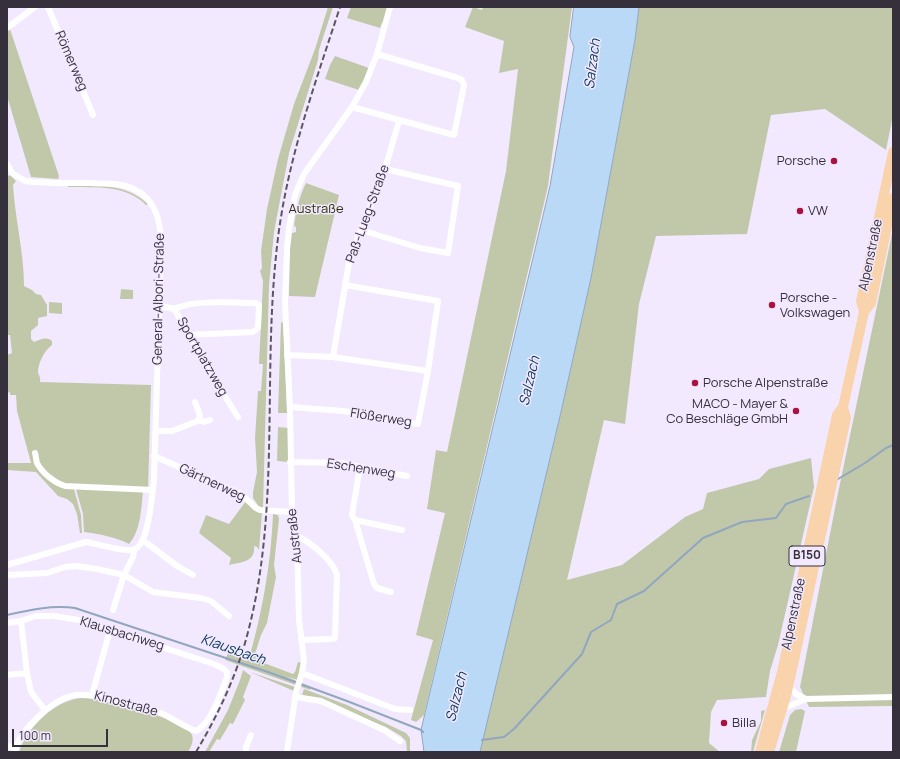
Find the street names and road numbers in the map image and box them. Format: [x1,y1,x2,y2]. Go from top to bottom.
street label: Römerweg [51,28,91,94]
street label: Paß-Lueg-Straße [343,163,393,265]
street label: Alpenstraße [856,218,886,292]
street label: General-Albori-Straße [150,233,168,365]
street label: Sportplatzweg [173,315,231,399]
street label: Flößerweg [349,405,413,431]
street label: Eschenweg [326,456,396,482]
street label: Gärtnerweg [176,461,248,505]
street label: Austraße [284,508,306,564]
road number: B150 [789,546,825,566]
street label: Alpenstraße [779,577,809,651]
street label: Klausbachweg [78,614,166,654]
street label: Kinostraße [93,688,159,720]

